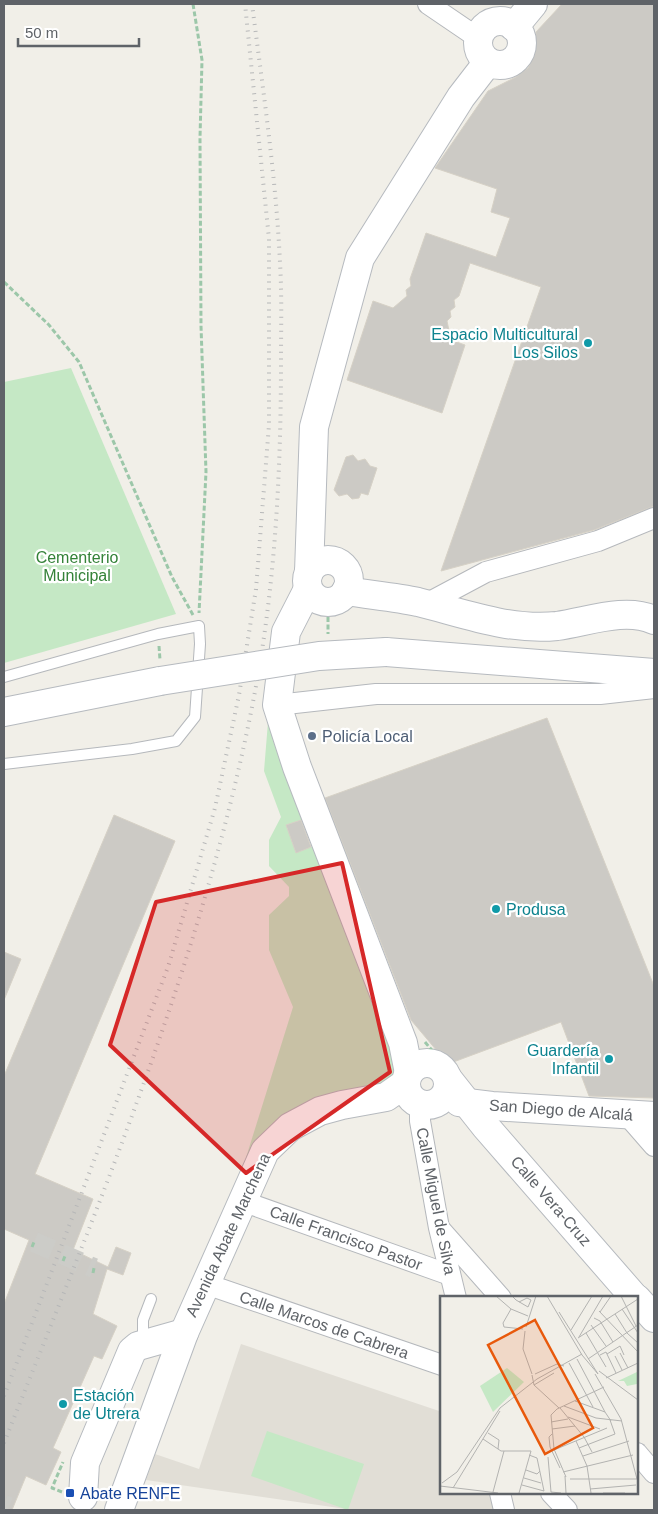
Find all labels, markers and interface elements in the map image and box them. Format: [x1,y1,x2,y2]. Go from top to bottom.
scale bar [18,15,139,47]
text: 50 m [25,24,58,41]
place label: Espacio Multicultural Los Silos [431,326,578,361]
marker: Espacio Multicultural Los Silos [582,337,594,349]
park label: Cementerio Municipal [36,549,118,584]
place label: Policía Local [322,728,413,745]
marker: Policía Local [306,730,318,742]
place label: Produsa [506,901,566,918]
marker: Produsa [490,903,502,915]
place label: Guardería Infantil [527,1042,599,1077]
marker: Guardería Infantil [603,1053,615,1065]
street label: San Diego de Alcalá [489,1096,634,1124]
street label: Calle Miguel de Silva [413,1126,459,1276]
street label: Avenida Abate Marchena [183,1150,273,1319]
street label: Calle Vera-Cruz [508,1153,594,1249]
street label: Calle Francisco Pastor [267,1202,425,1274]
street label: Calle Marcos de Cabrera [237,1288,411,1362]
inset map [440,1296,638,1494]
place label: Estación de Utrera [73,1387,140,1422]
marker: Estación de Utrera [57,1398,69,1410]
place label: Abate RENFE [80,1485,180,1502]
marker: Abate RENFE [64,1487,76,1499]

